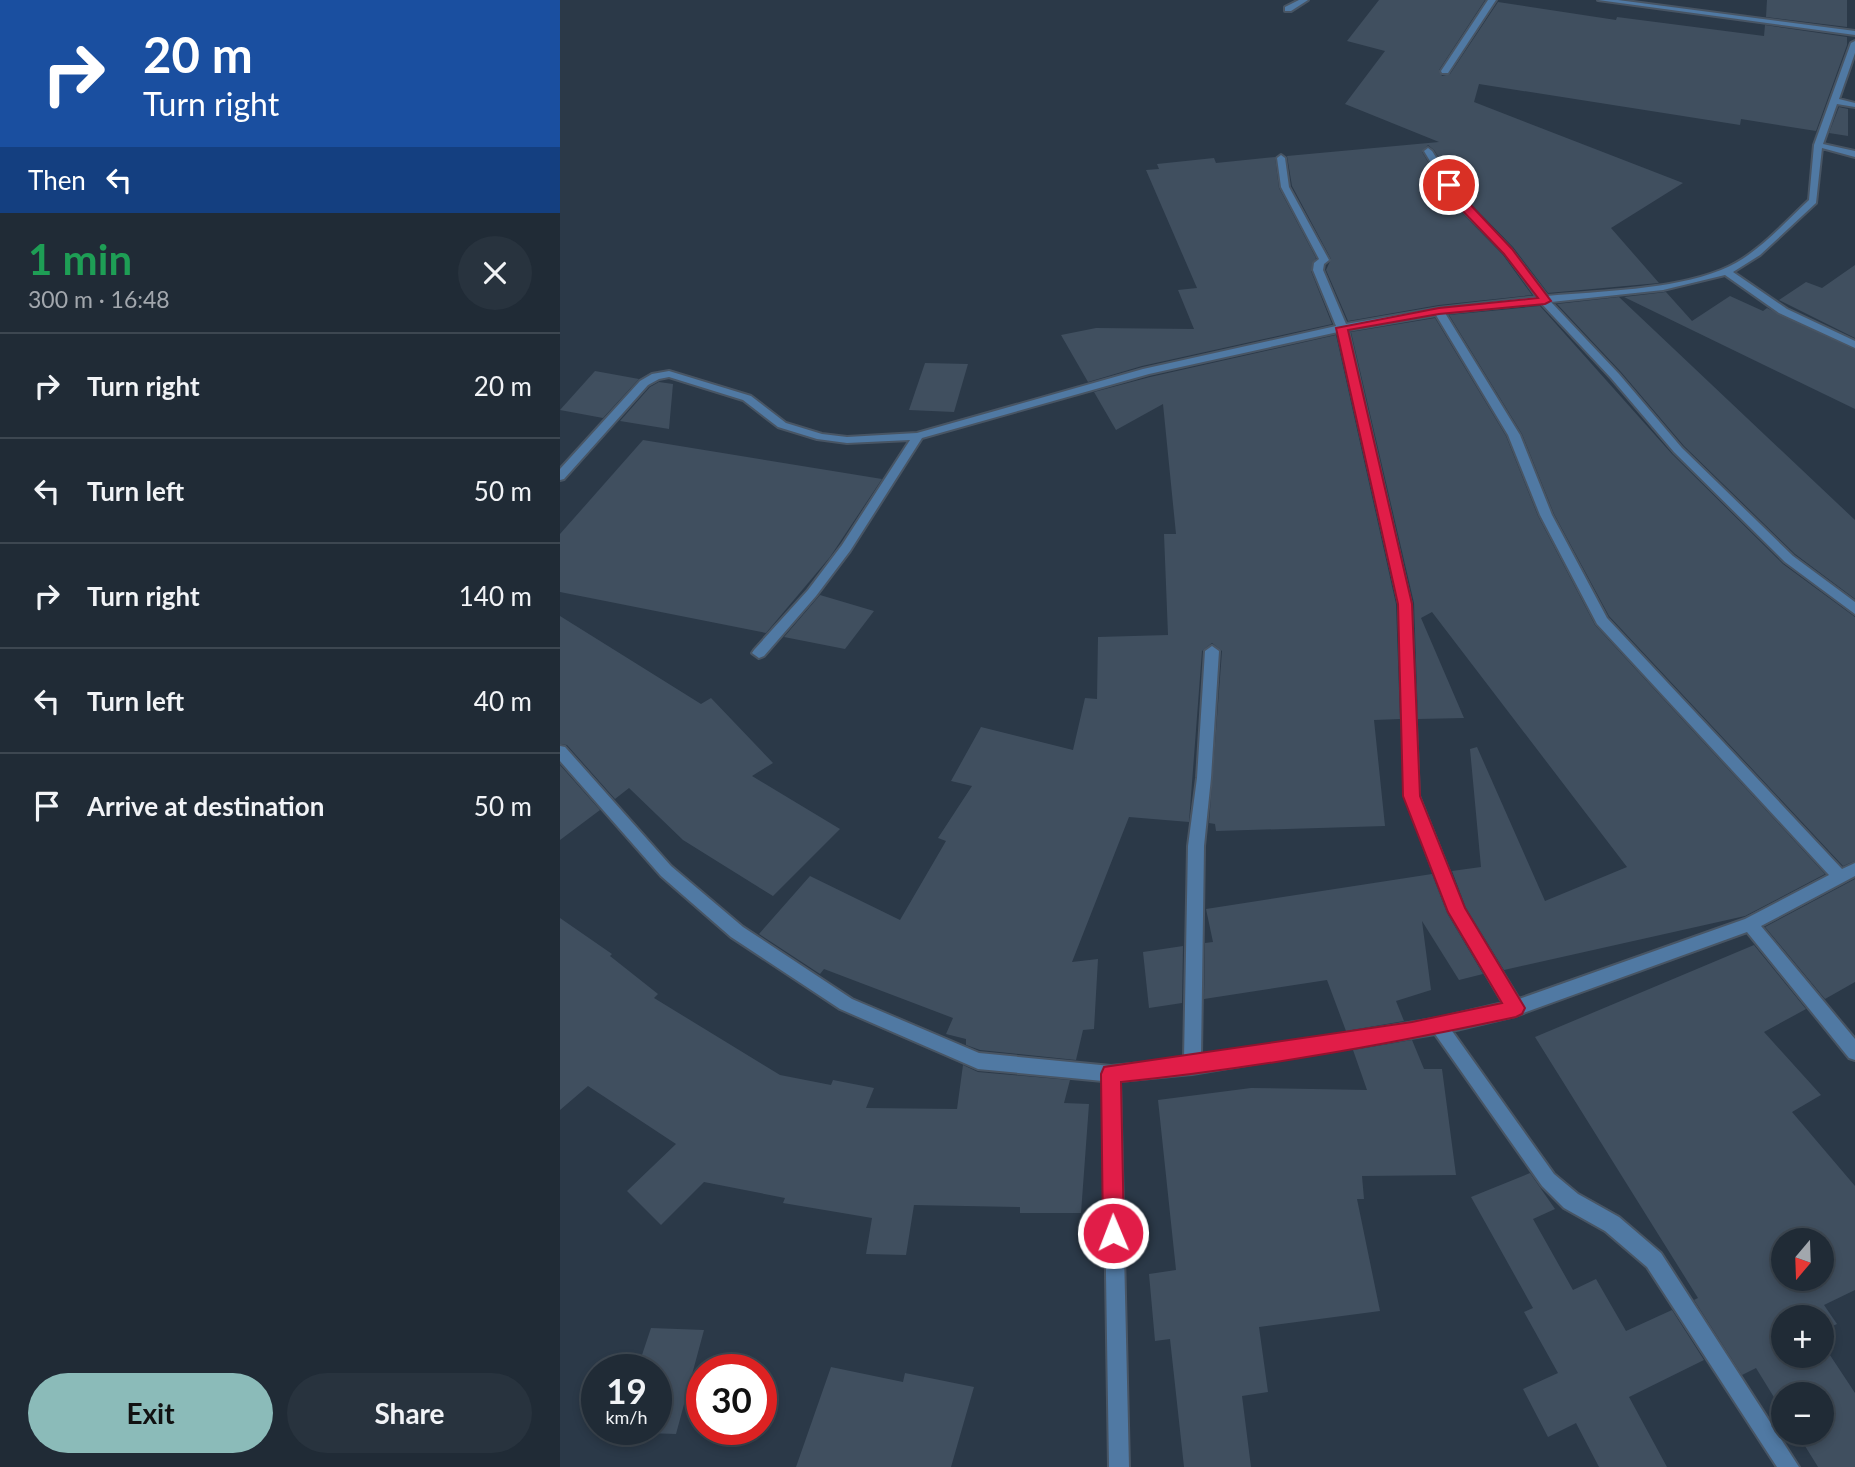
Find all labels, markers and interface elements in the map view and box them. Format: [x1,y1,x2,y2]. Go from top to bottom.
text: 20 m [143,25,253,83]
icon: right [28,28,119,119]
text: Turn right [143,84,279,123]
pin [1419,155,1479,215]
icon: left [100,161,138,199]
text: Then [28,164,86,196]
icon: arrive [1430,166,1468,204]
text: 1 min [28,234,132,284]
button: close [458,236,532,310]
text: 300 m · 16:48 [28,285,170,313]
icon: right [28,367,66,405]
text: Turn right [87,370,200,402]
text: 20 m [474,370,532,402]
icon: left [28,472,66,510]
text: Turn left [87,475,184,507]
text: 50 m [474,475,532,507]
icon: right [28,577,66,615]
text: Turn right [87,580,200,612]
text: 140 m [459,580,532,612]
icon: left [28,682,66,720]
text: Turn left [87,685,184,717]
text: 40 m [474,685,532,717]
icon: arrive [28,787,66,825]
text: Arrive at destination [87,790,324,822]
text: 50 m [474,790,532,822]
position arrow [1076,1196,1150,1270]
north arrow [1771,1228,1834,1292]
map controls [1771,1228,1834,1445]
button: + [1771,1305,1834,1368]
speed limit sign: 30 [686,1354,777,1445]
text: 19 [606,1369,647,1411]
button: Exit [28,1373,273,1453]
button: Share [287,1373,532,1453]
button: − [1771,1382,1834,1445]
text: km/h [605,1406,648,1428]

